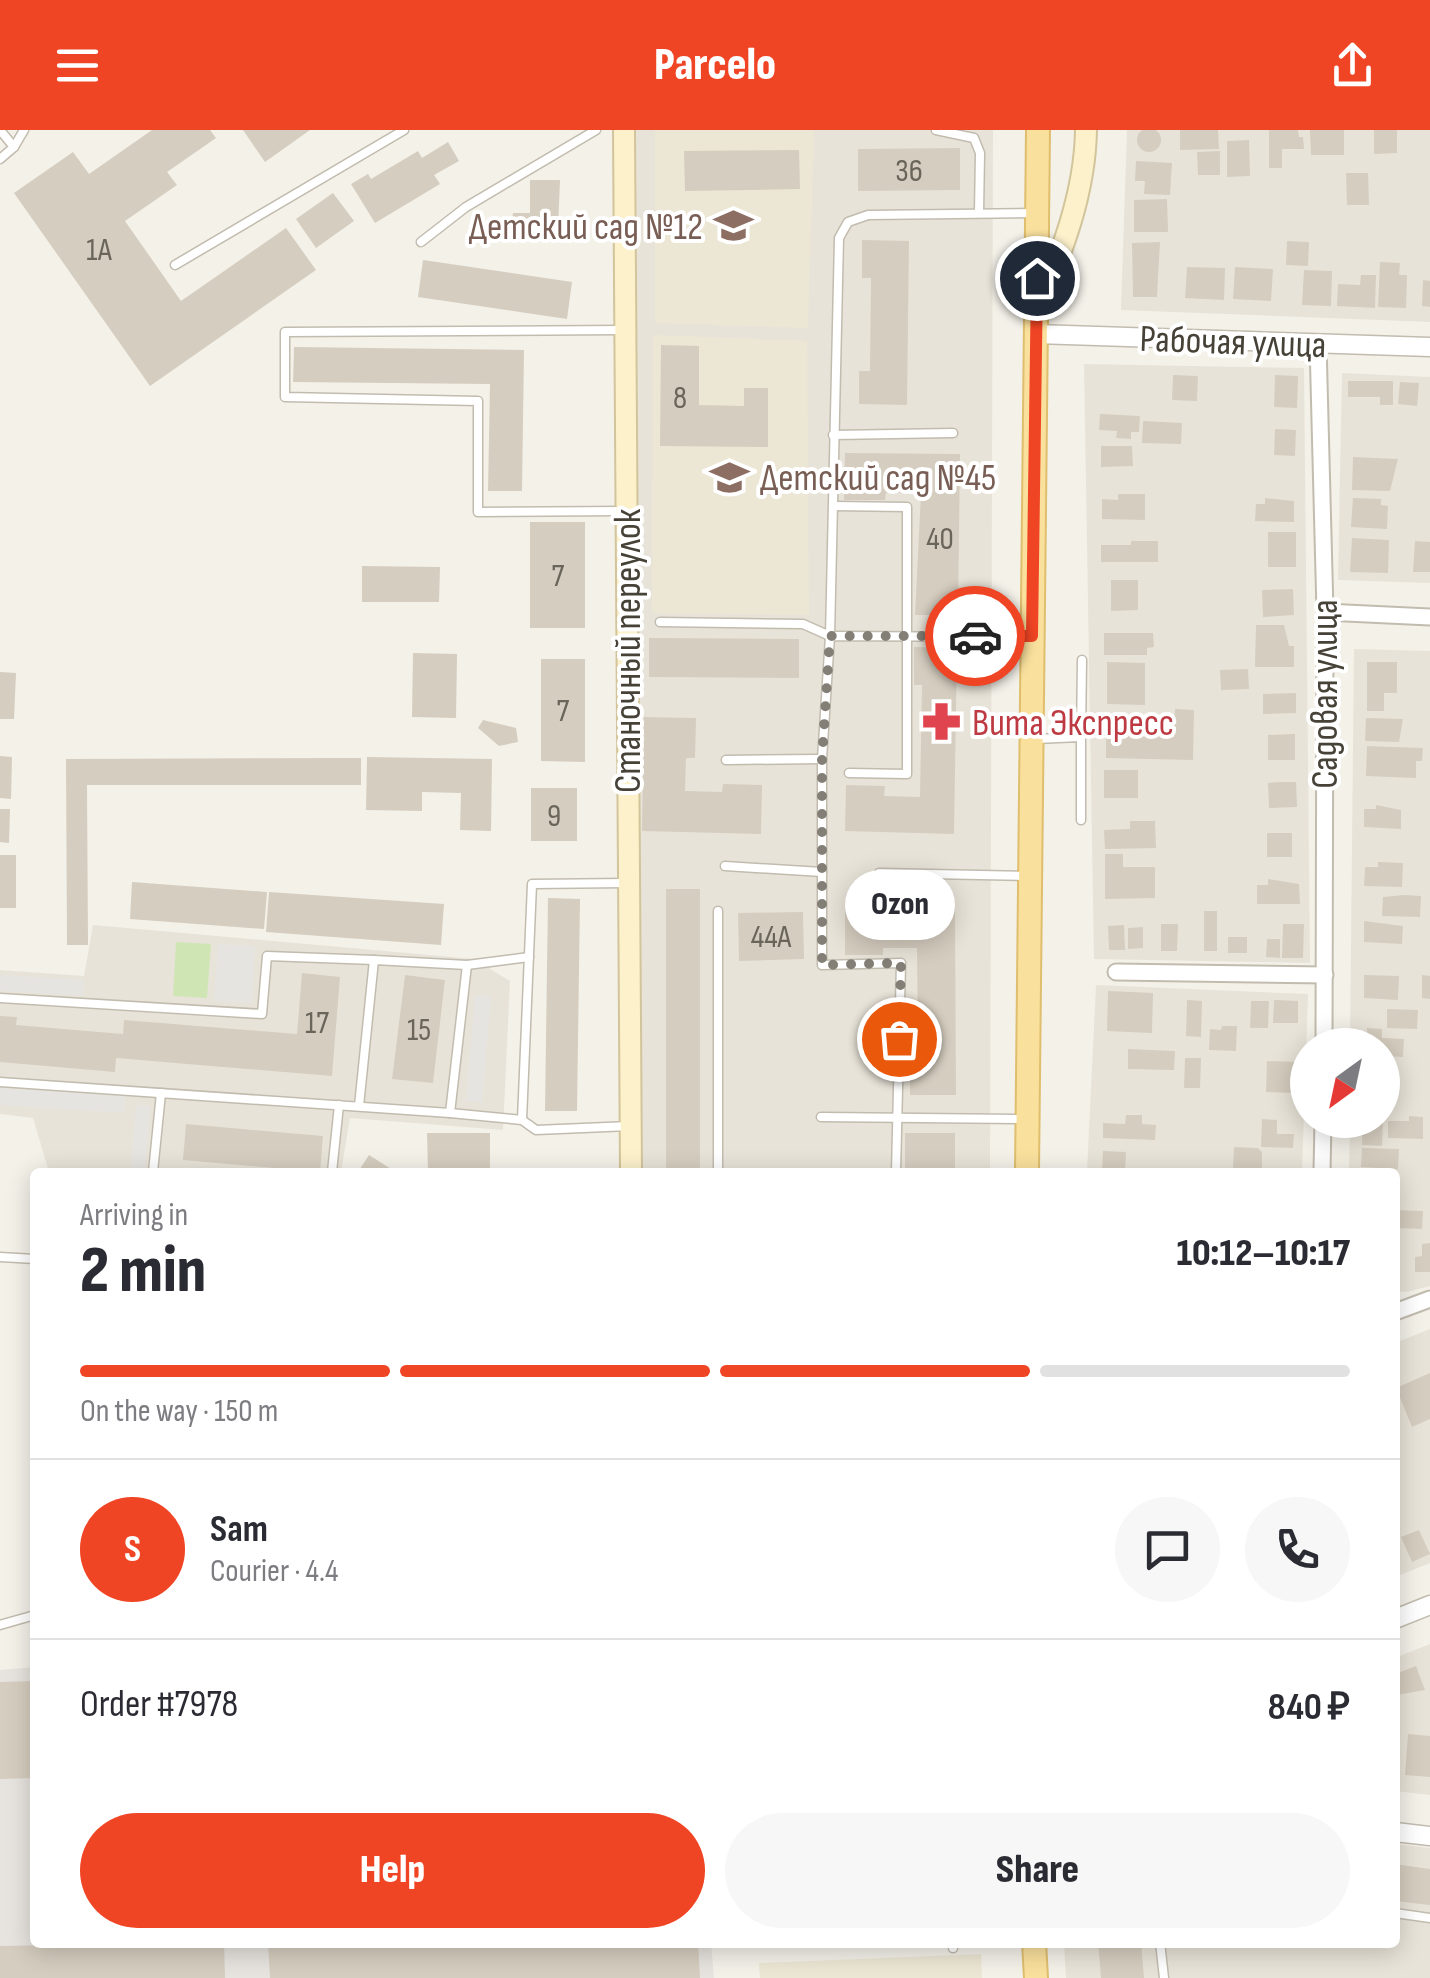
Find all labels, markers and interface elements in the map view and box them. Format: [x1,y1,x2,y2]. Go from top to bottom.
icon: menu [50,38,105,93]
text: Parcelo [654,38,776,93]
icon: share [1325,38,1380,93]
house number: 36 [895,152,923,191]
place label: Детский сад №12 [469,205,703,250]
school or university icon: Детский сад №12 [712,205,754,247]
house number: 1А [86,231,112,270]
pin [995,236,1080,321]
icon: home [1010,251,1065,306]
street label: Рабочая улица [1139,317,1327,368]
house number: 8 [673,379,687,418]
school or university icon: Детский сад №45 [709,456,751,498]
place label: Детский сад №45 [760,456,996,501]
street label: Станочный переулок [606,508,651,793]
house number: 40 [926,520,954,559]
house number: 7 [552,557,565,596]
courier [925,586,1025,686]
street label: Садовая улица [1303,599,1348,789]
icon: car [948,609,1003,664]
house number: 7 [557,692,570,731]
pharmacy icon: Вита Экспресс [921,701,963,743]
place label: Вита Экспресс [972,701,1174,746]
house number: 9 [547,797,561,836]
callout: Ozon [844,869,954,939]
text: Ozon [871,885,929,924]
house number: 44А [751,918,792,957]
pin [857,997,942,1082]
house number: 17 [305,1004,329,1043]
house number: 15 [407,1011,431,1050]
icon: bag [872,1012,927,1067]
north arrow [1290,1028,1400,1138]
map controls [1290,1028,1400,1138]
text: Arriving in [80,1196,188,1235]
text: 10:12–10:17 [1176,1231,1350,1276]
text: 2 min [80,1233,206,1311]
text: On the way · 150 m [80,1392,278,1431]
button: chat [1115,1497,1220,1602]
button: phone [1245,1497,1350,1602]
text: Sam [210,1507,268,1552]
text: S [124,1527,141,1572]
text: Courier · 4.4 [210,1552,338,1591]
text: Order #7978 [80,1682,238,1727]
text: 840 ₽ [1268,1685,1350,1730]
button: Help [80,1813,705,1928]
button: Share [725,1813,1350,1928]

